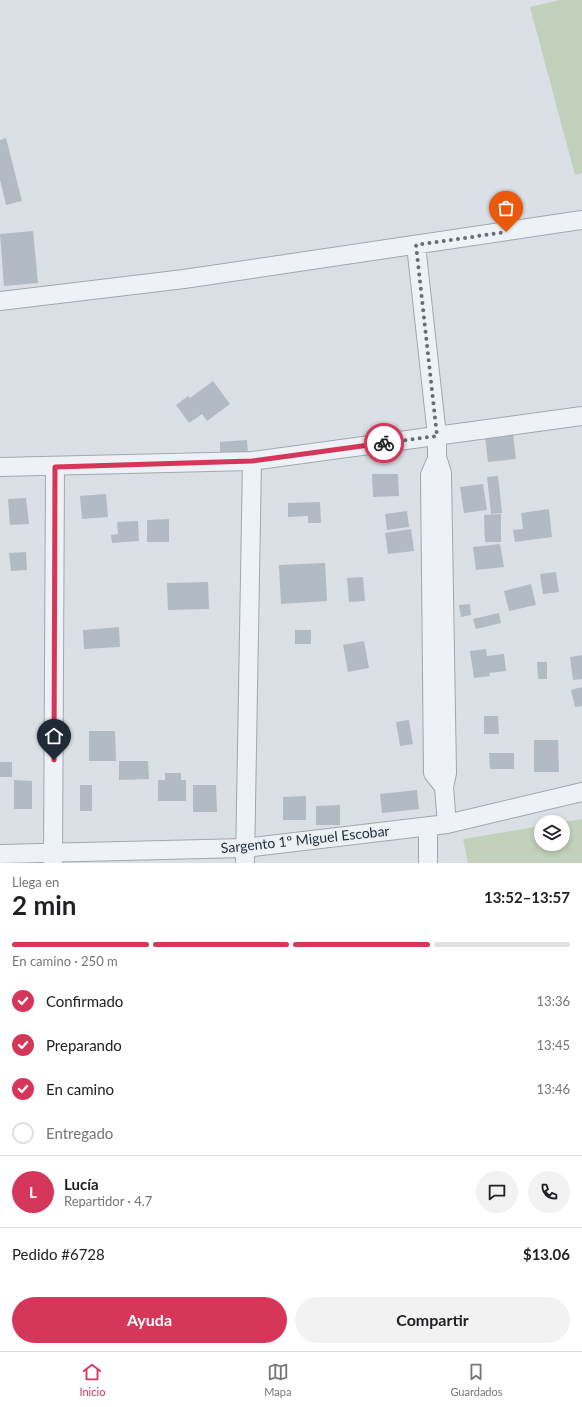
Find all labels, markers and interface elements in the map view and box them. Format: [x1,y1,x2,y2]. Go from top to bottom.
pin [489,191,523,232]
icon: bag [495,197,517,219]
courier [364,423,404,463]
icon: bike [373,432,395,454]
pin [37,719,71,760]
icon: home [43,725,65,747]
map controls [534,815,570,851]
button: layers [534,815,570,851]
street label: Sargento 1º Miguel Escobar [220,822,390,856]
text: Llega en [12,874,59,890]
text: 13:52–13:57 [484,888,570,906]
text: 2 min [12,889,76,921]
text: En camino · 250 m [12,953,118,969]
icon: check [12,990,34,1012]
text: Confirmado [46,992,123,1010]
text: 13:36 [537,993,570,1009]
icon: check [12,1034,34,1056]
text: Preparando [46,1036,122,1054]
text: 13:45 [537,1037,570,1053]
icon: check [12,1078,34,1100]
text: En camino [46,1080,114,1098]
text: 13:46 [537,1081,570,1097]
text: Entregado [46,1124,113,1142]
button: chat [476,1171,518,1213]
button: phone [528,1171,570,1213]
text: Lucía [64,1175,99,1193]
text: L [29,1183,37,1201]
text: Repartidor · 4.7 [64,1193,152,1209]
text: Pedido #6728 [12,1245,105,1263]
text: $13.06 [523,1245,570,1263]
button: Ayuda [12,1297,287,1343]
button: Compartir [295,1297,570,1343]
tab: Inicio [79,1361,105,1398]
tab: Mapa [264,1361,291,1398]
tab: Guardados [450,1361,503,1398]

